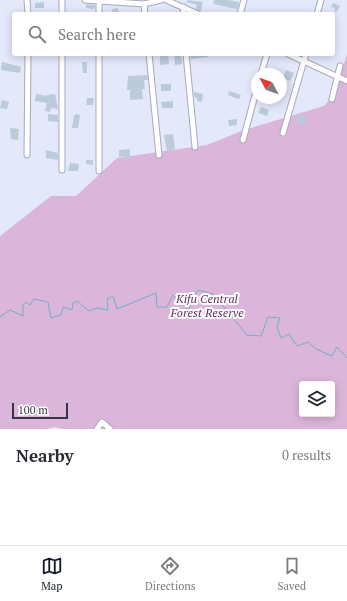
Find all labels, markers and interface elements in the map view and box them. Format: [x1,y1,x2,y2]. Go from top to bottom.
search box [12,12,335,56]
icon: search [26,23,48,45]
text: Search here [58,24,136,44]
north arrow [251,68,287,104]
park label: Kifu Central Forest Reserve [169,291,244,320]
map controls [299,381,335,417]
button: layers [299,381,335,417]
scale bar [12,401,68,420]
text: 100 m [18,403,48,417]
text: Nearby [16,444,74,467]
text: 0 results [282,446,331,464]
tab: Map [41,555,63,593]
tab: Directions [145,555,196,593]
tab: Saved [278,555,306,593]

